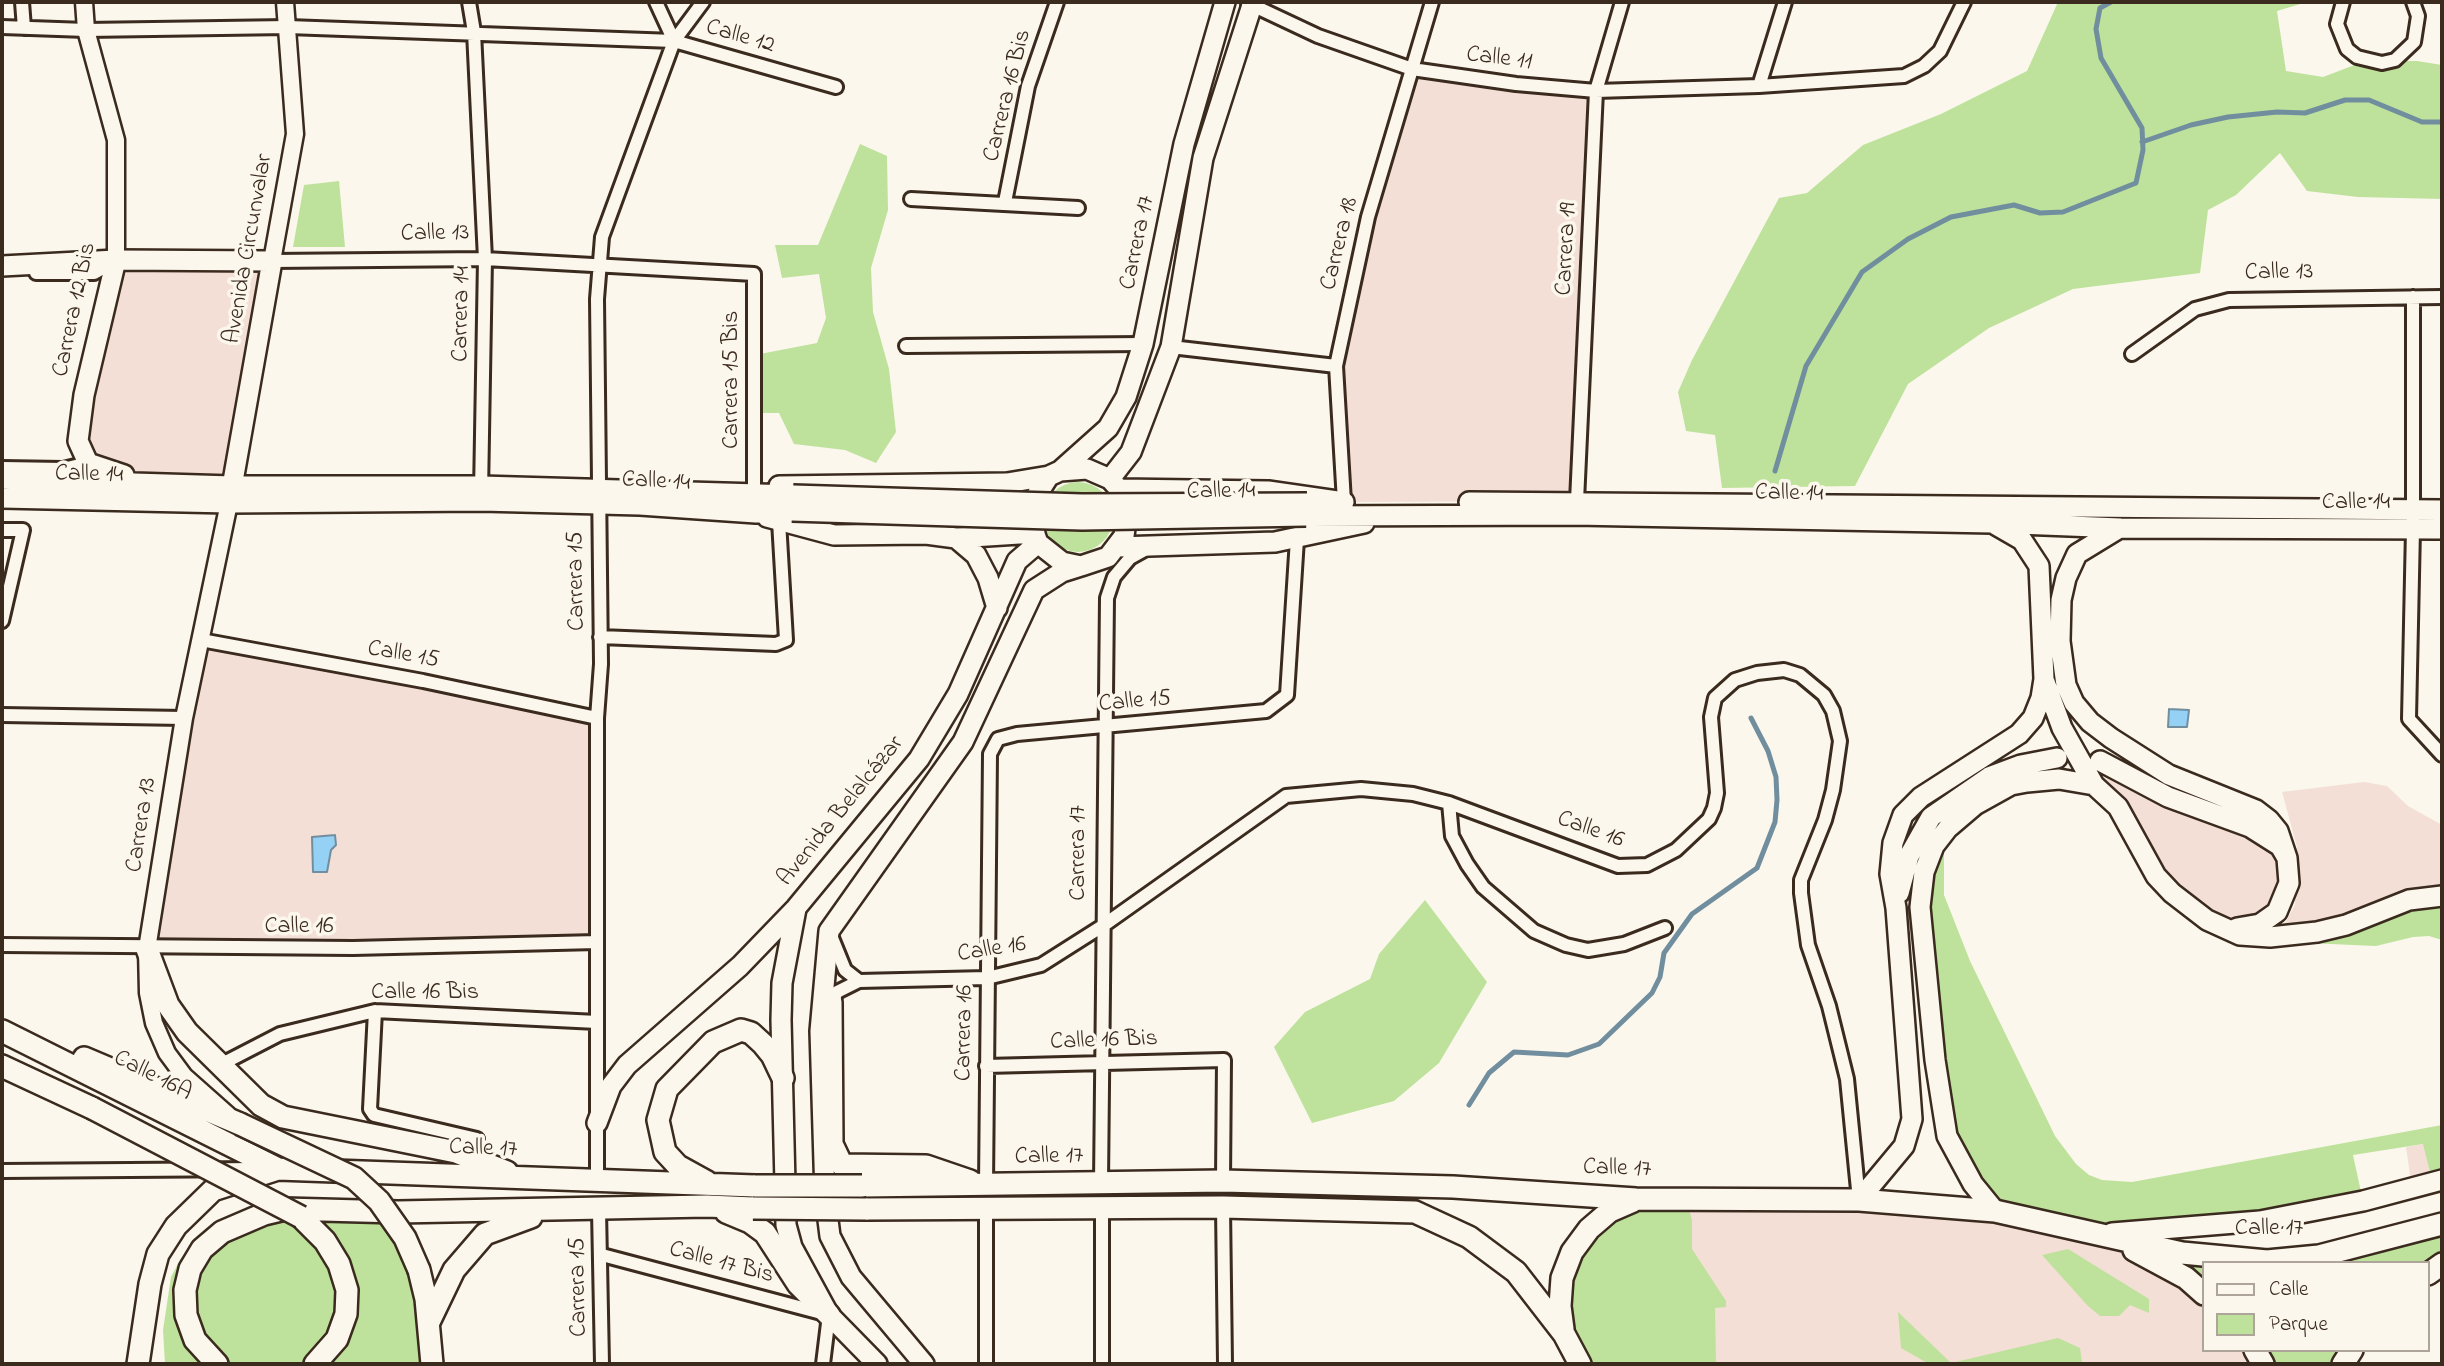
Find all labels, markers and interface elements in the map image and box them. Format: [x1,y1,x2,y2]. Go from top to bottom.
street label: Calle 12 [702,14,778,62]
street label: Carrera 16 Bis [979,27,1039,165]
street label: Calle 11 [1464,42,1534,78]
street label: Avenida Circunvalar [219,152,281,346]
street label: Carrera 17 [1115,193,1163,293]
street label: Carrera 18 [1316,195,1366,293]
street label: Carrera 19 [1551,202,1585,296]
street label: Calle 13 [401,220,469,250]
street label: Carrera 12 Bis [48,240,104,380]
street label: Calle 13 [2245,259,2313,289]
street label: Carrera 14 [448,266,478,362]
street label: Carrera 15 Bis [719,311,747,449]
street label: Calle 14 [55,461,123,491]
street label: Calle 14 [621,467,691,499]
street label: Calle 14 [1187,478,1255,508]
street label: Calle 14 [1755,480,1823,510]
street label: Calle 14 [2322,490,2390,518]
street label: Carrera 15 [563,531,593,631]
street label: Calle 15 [365,636,441,676]
street label: Calle 15 [1098,686,1172,720]
street label: Avenida Belalcázar [773,731,911,893]
street label: Carrera 13 [121,775,165,875]
street label: Carrera 17 [1066,805,1094,901]
street label: Calle 16 [1553,806,1627,856]
street label: Calle 16 [264,914,334,942]
street label: Calle 16 [956,931,1028,971]
street label: Calle 16 Bis [371,980,479,1008]
street label: Carrera 16 [951,985,981,1081]
street label: Calle 16 Bis [1050,1026,1158,1058]
street label: Calle 16A [108,1045,196,1109]
street label: Calle 17 [448,1134,518,1166]
street label: Calle 17 [1015,1143,1083,1173]
street label: Calle 17 [1582,1154,1652,1186]
street label: Calle 17 [2235,1216,2303,1244]
street label: Calle 17 Bis [666,1236,776,1292]
street label: Carrera 15 [565,1237,595,1337]
legend [2202,1261,2430,1352]
text: Calle [2269,1275,2308,1305]
text: Parque [2269,1310,2328,1340]

